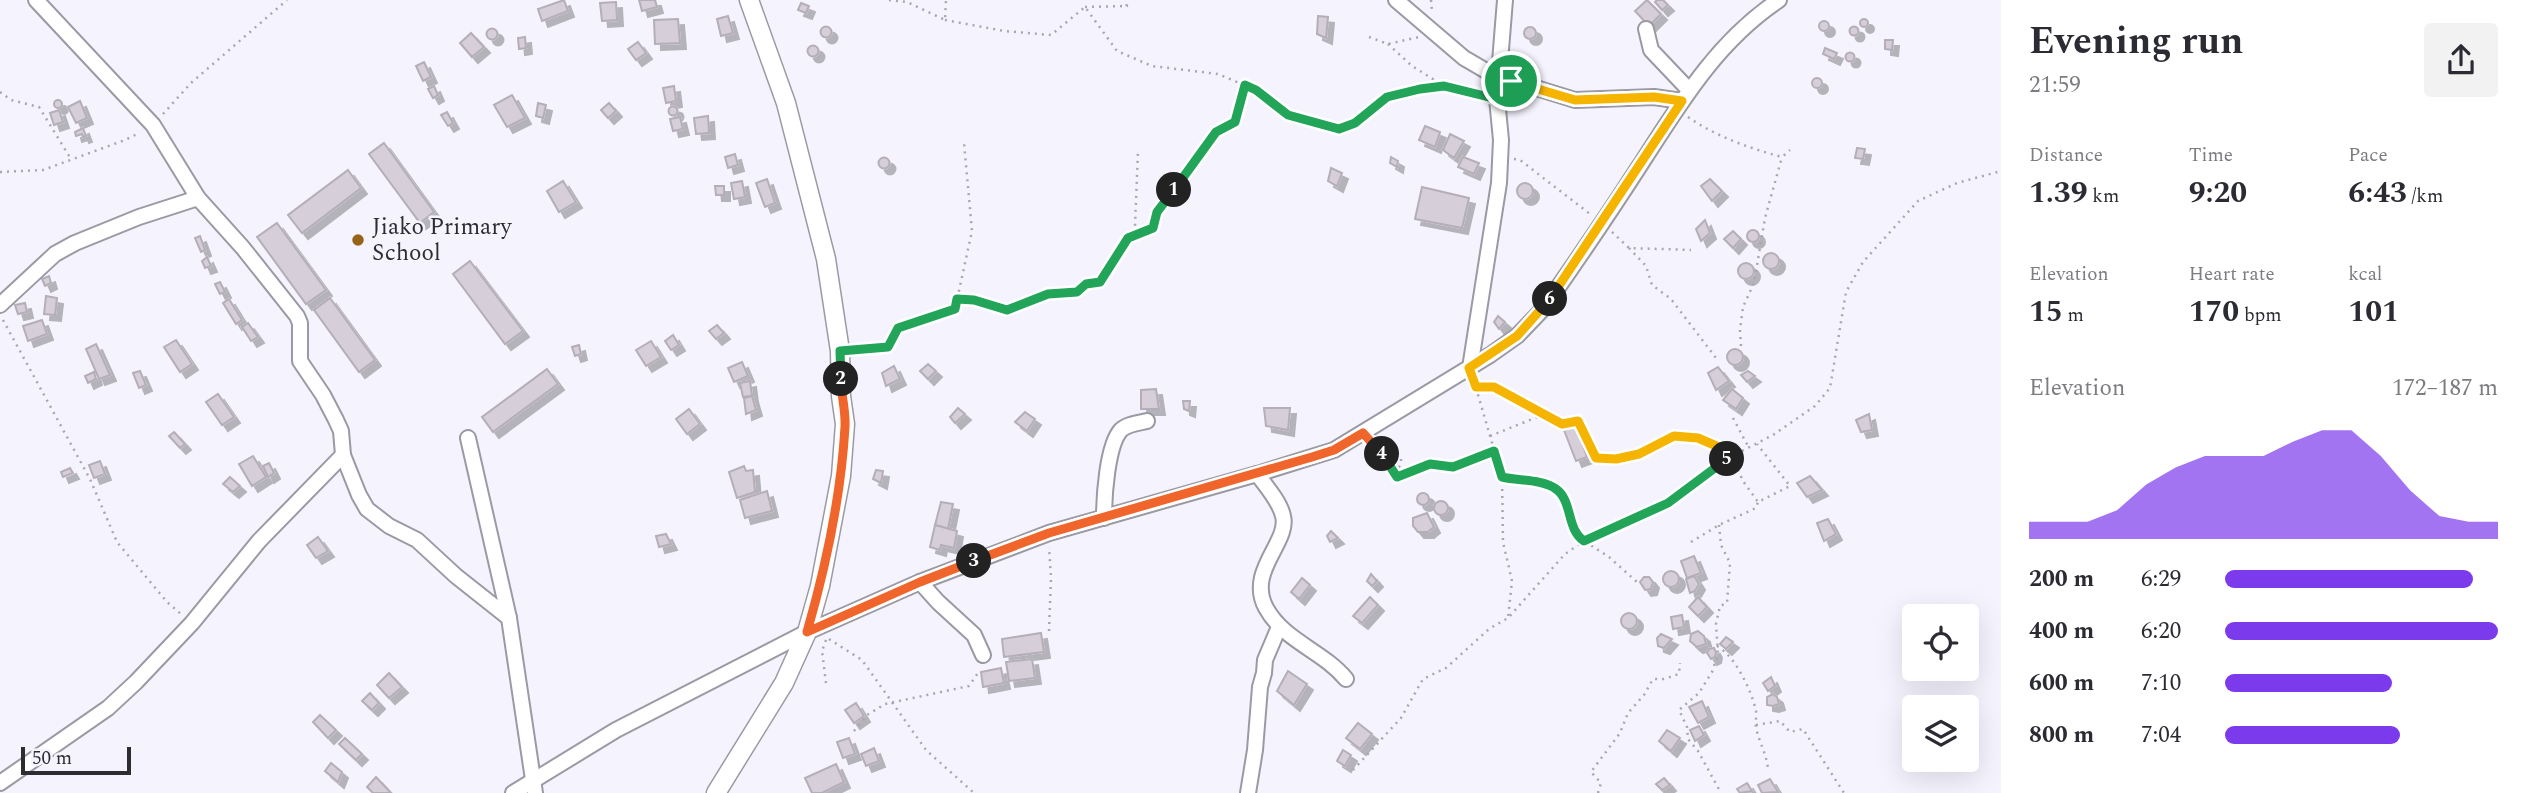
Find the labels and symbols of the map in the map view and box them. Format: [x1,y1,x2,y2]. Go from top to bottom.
pin [1481,51,1541,111]
pin: 1 [1156,172,1192,208]
place label: Jiako Primary School [372,210,512,271]
marker: Jiako Primary School [350,232,366,248]
pin: 6 [1532,282,1568,316]
pin: 2 [824,362,858,396]
pin: 4 [1364,436,1400,472]
pin: 5 [1710,442,1744,476]
pin: 3 [956,544,992,578]
scale bar [21,744,131,776]

